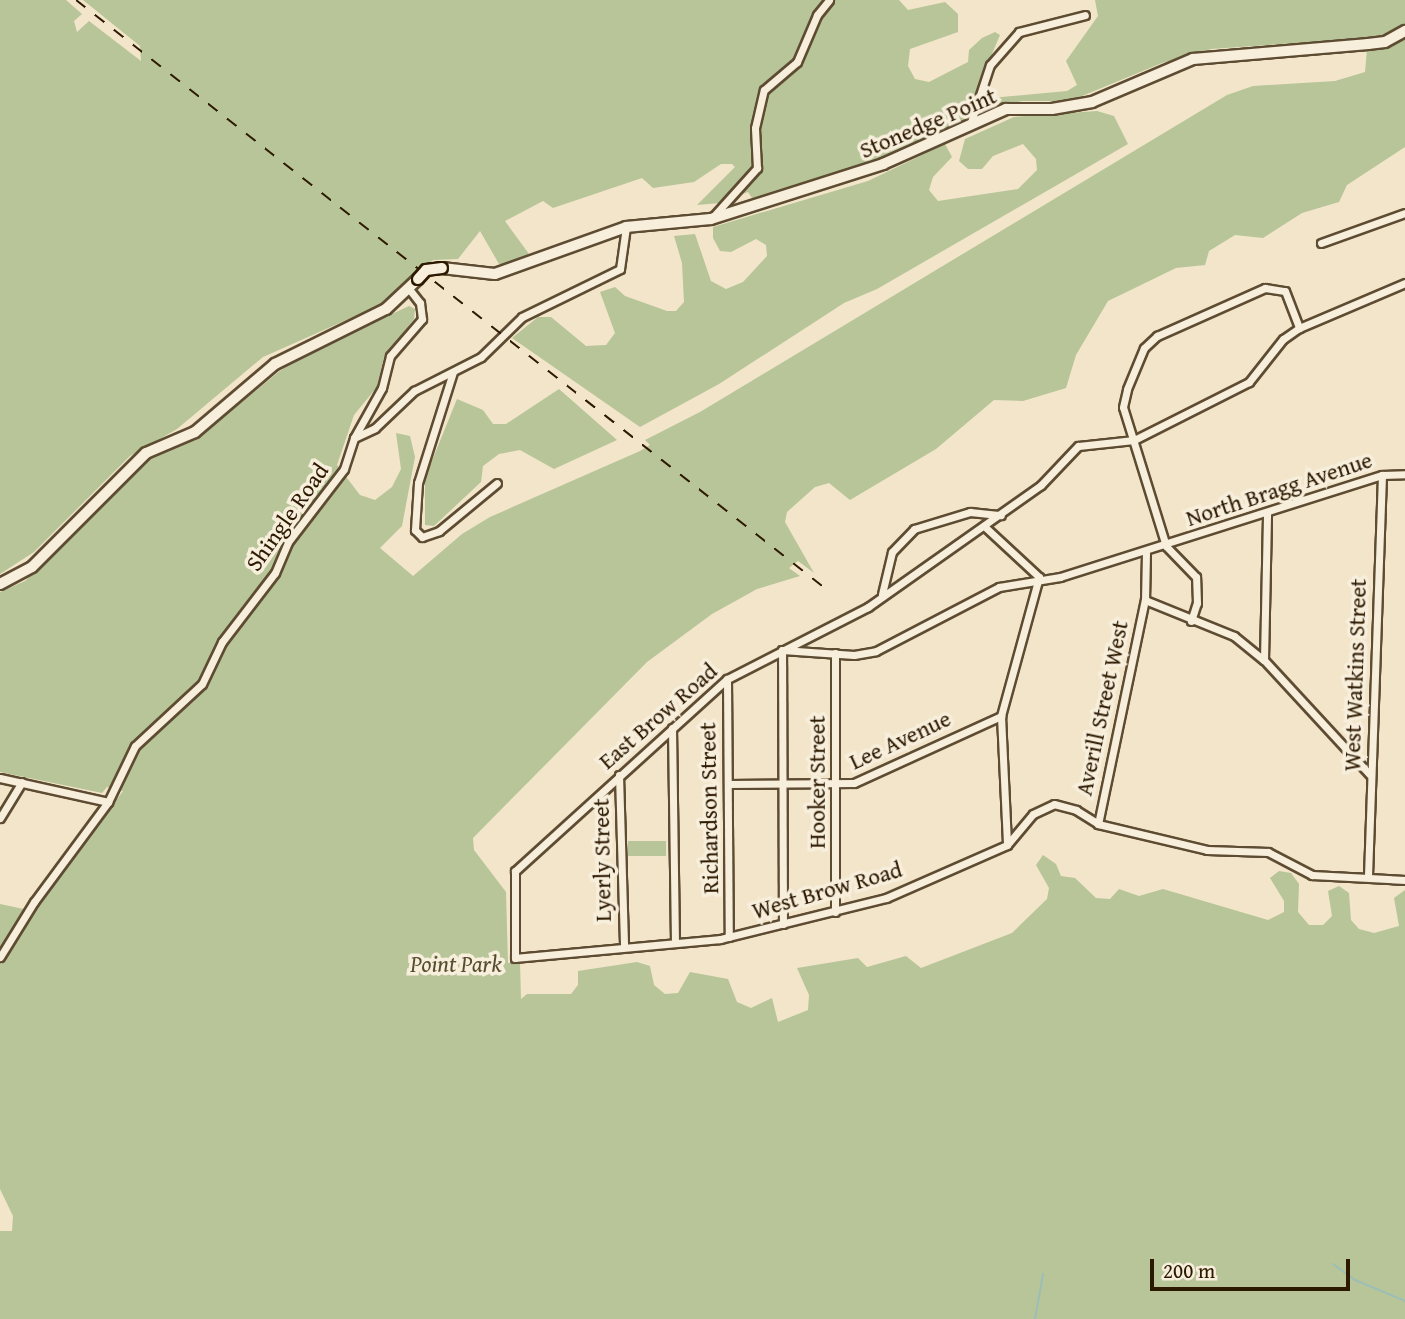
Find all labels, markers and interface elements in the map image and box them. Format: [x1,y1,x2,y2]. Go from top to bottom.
street label: Stonedge Point [855,82,1001,164]
street label: North Bragg Avenue [1182,446,1376,532]
street label: Shingle Road [240,458,334,576]
street label: West Watkins Street [1338,578,1372,772]
street label: Averill Street West [1070,618,1134,798]
street label: East Brow Road [593,657,723,775]
street label: Lee Avenue [845,705,955,775]
street label: Hooker Street [803,715,831,849]
street label: Richardson Street [694,722,724,894]
street label: Lyerly Street [587,798,617,922]
street label: West Brow Road [749,855,905,925]
park label: Point Park [410,950,502,978]
scale bar [1153,1246,1352,1290]
text: 200 m [1163,1255,1215,1286]

